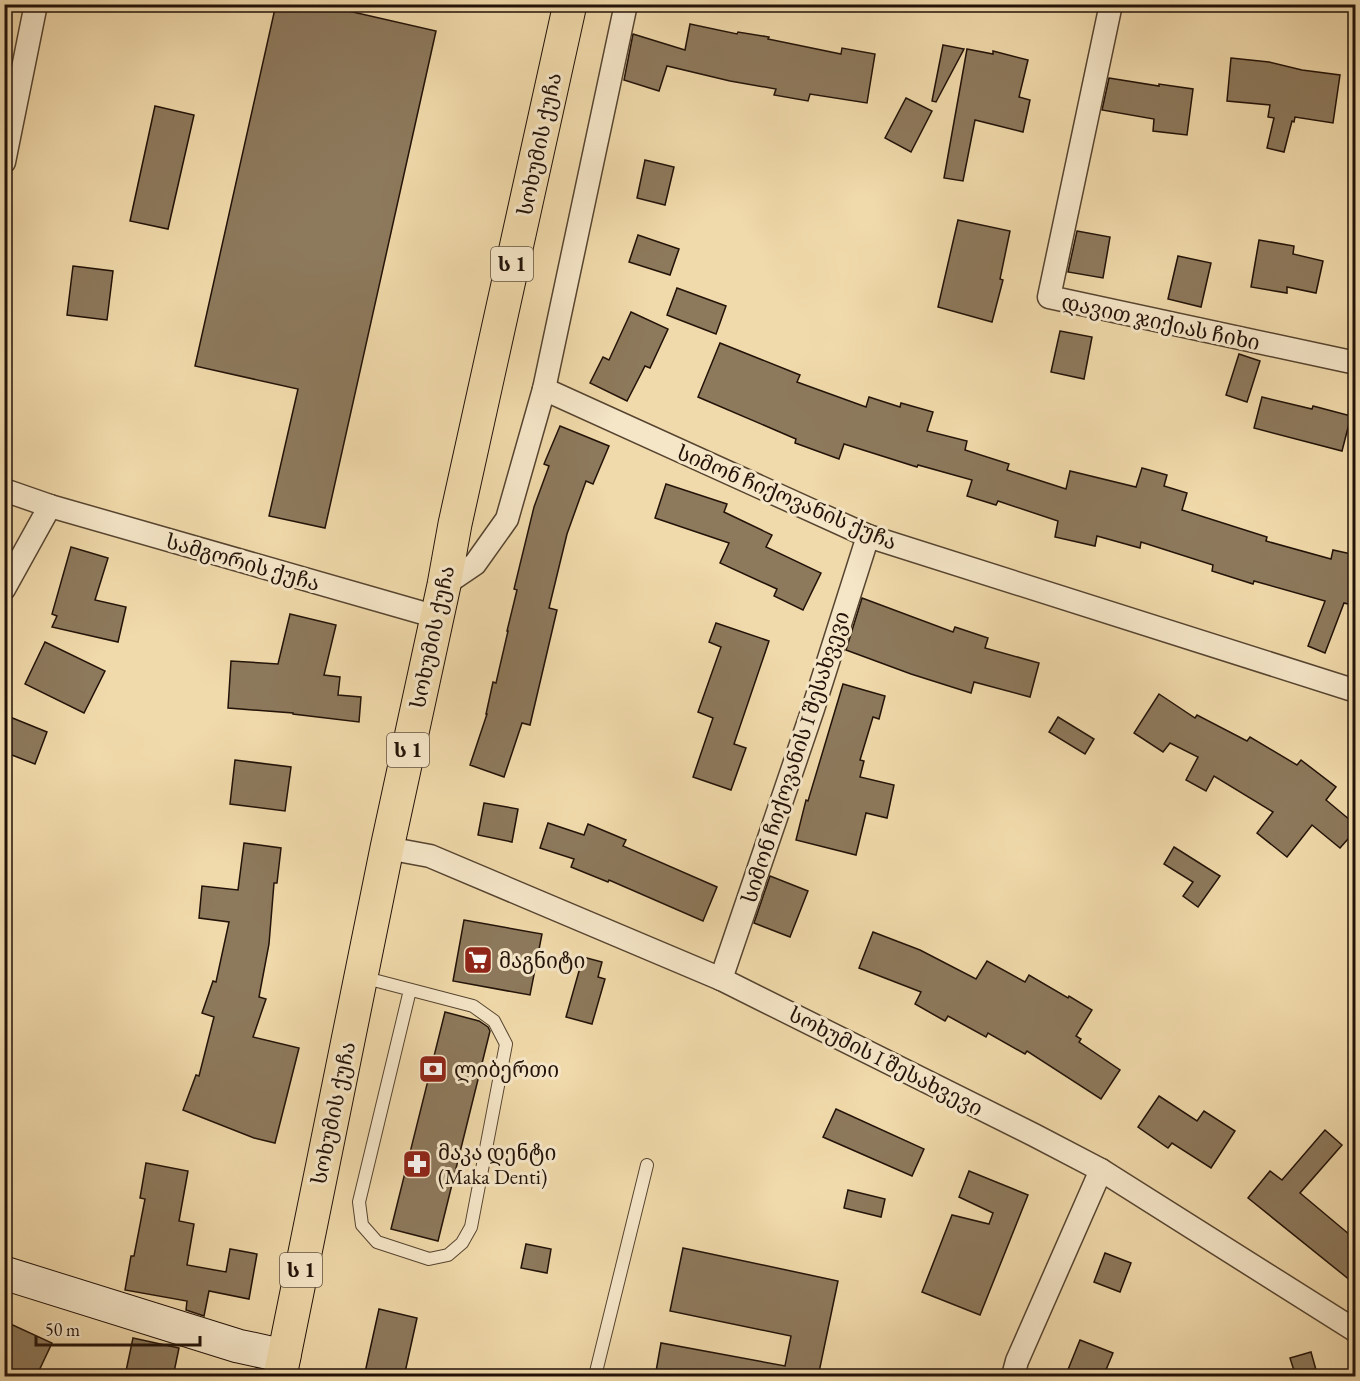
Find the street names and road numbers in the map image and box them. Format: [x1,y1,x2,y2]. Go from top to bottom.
street label: სოხუმის ქუჩა [511,70,567,218]
road number: ს 1 [491,247,533,281]
street label: დავით ჯიქიას ჩიხი [1059,288,1263,356]
street label: სიმონ ჩიქოვანის ქუჩა [673,438,901,556]
street label: სამგორის ქუჩა [163,527,323,597]
street label: სოხუმის ქუჩა [404,563,460,711]
street label: სიმონ ჩიქოვანის I შესახვევი [735,608,855,906]
road number: ს 1 [387,733,429,767]
street label: სოხუმის I შესახვევი [784,1000,988,1122]
street label: სოხუმის ქუჩა [305,1039,361,1187]
road number: ს 1 [280,1253,322,1287]

